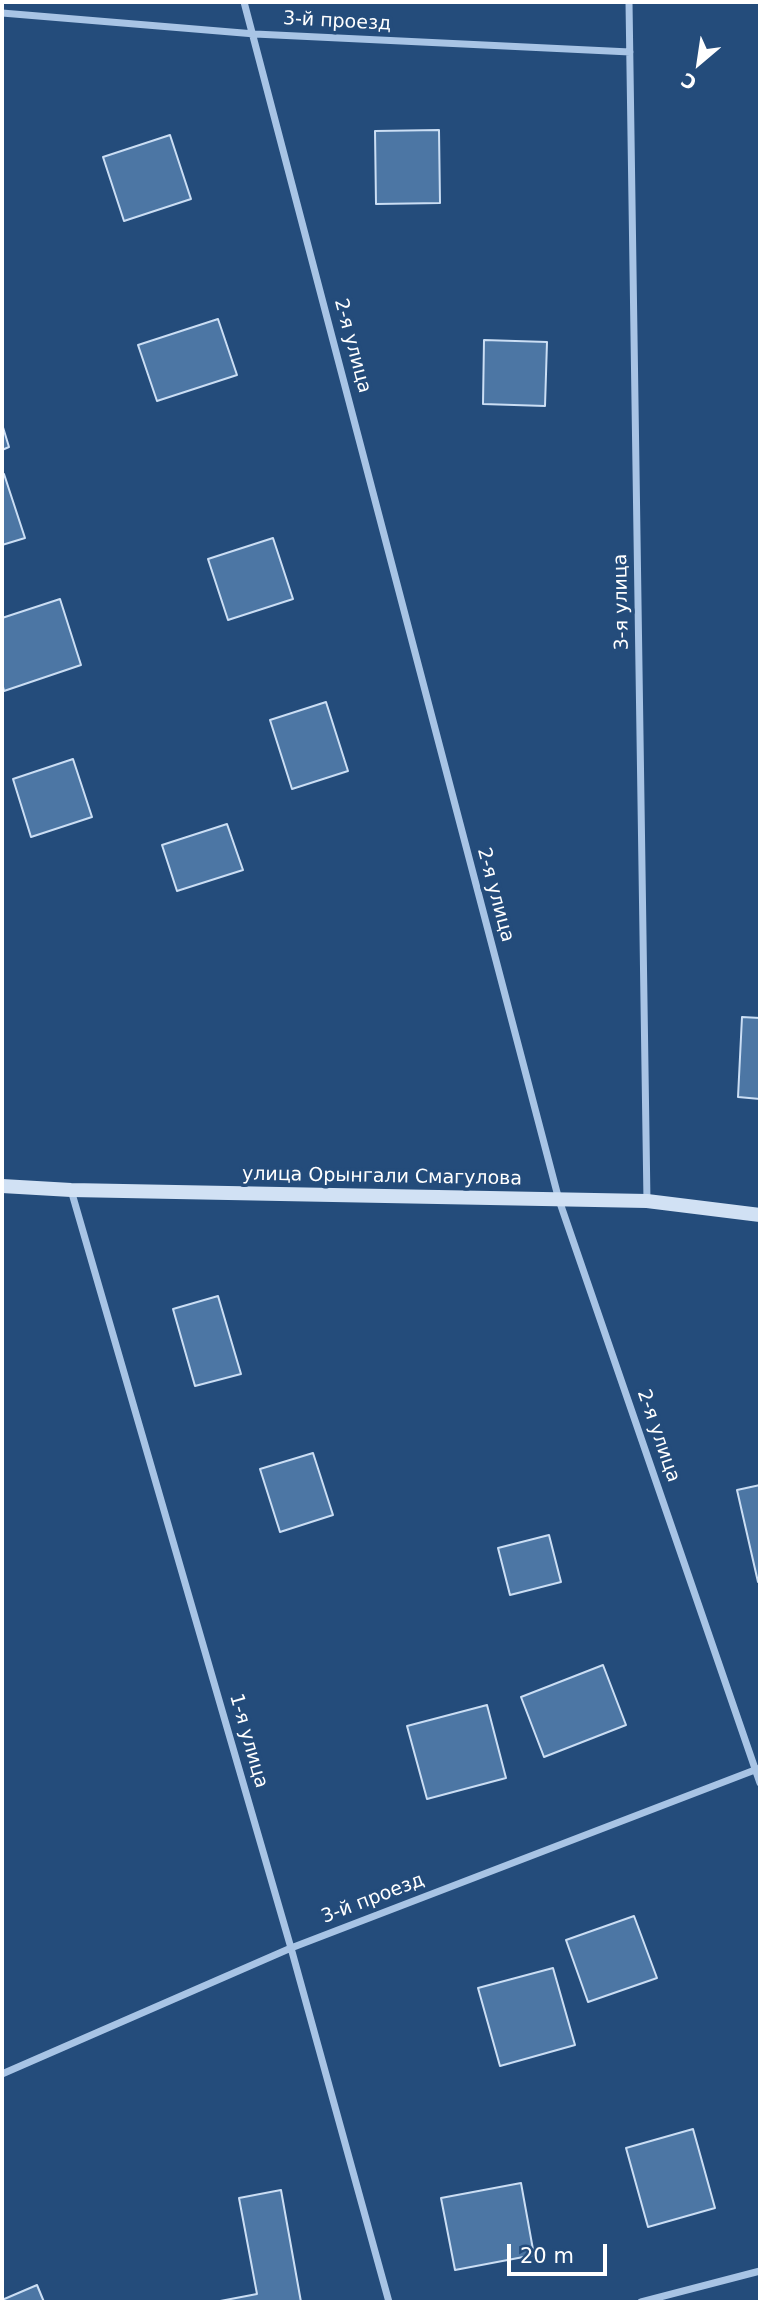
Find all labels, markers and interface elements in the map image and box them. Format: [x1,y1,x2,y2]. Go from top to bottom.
street label: 3-й проезд [282,8,392,36]
north arrow [664,28,734,98]
text: С [677,68,700,94]
street label: 2-я улица [328,296,376,396]
street label: 3-я улица [610,553,634,651]
street label: 2-я улица [471,845,519,945]
street label: улица Орынгали Смагулова [242,1163,522,1191]
street label: 2-я улица [631,1387,685,1485]
street label: 1-я улица [224,1691,272,1791]
street label: 3-й проезд [318,1869,428,1929]
scale bar [510,2230,610,2274]
text: 20 m [520,2244,574,2268]

